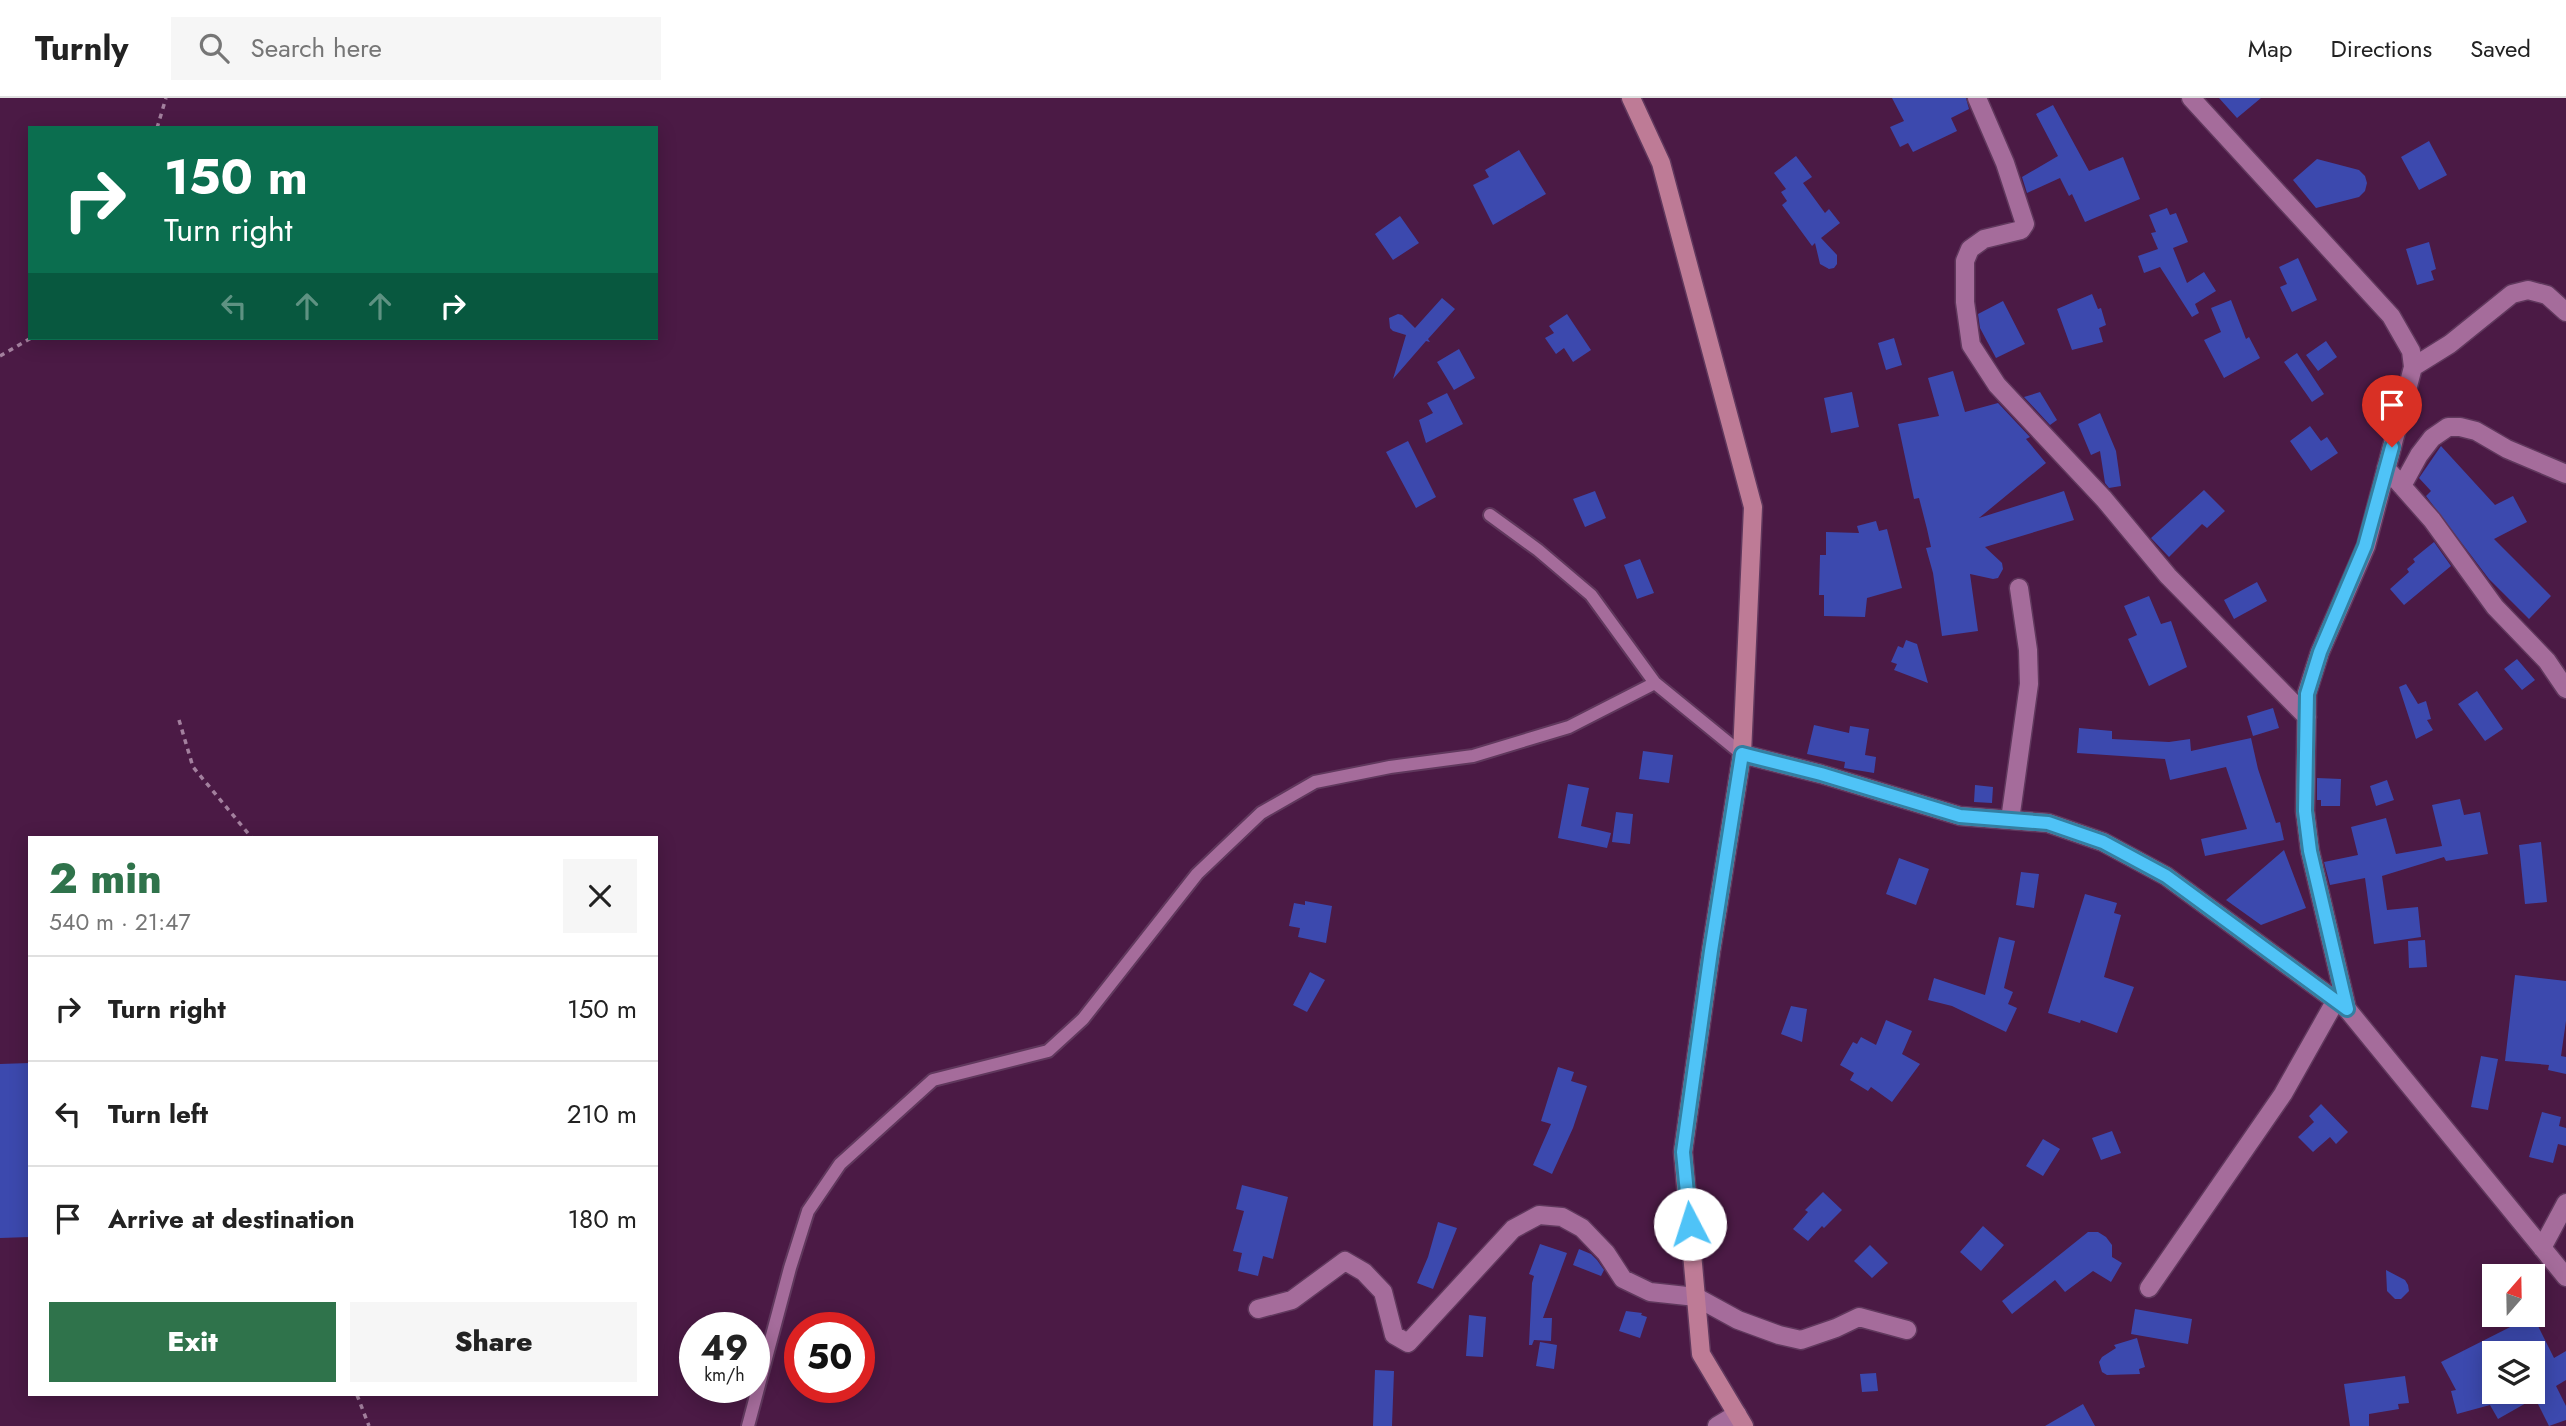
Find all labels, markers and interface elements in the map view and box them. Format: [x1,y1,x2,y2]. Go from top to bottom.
search box [171,17,661,80]
text: Turnly [35,25,129,72]
icon: search [195,29,233,67]
text: Search here [251,29,382,67]
text: Map [2248,31,2293,66]
text: Directions [2331,31,2432,66]
text: Saved [2470,31,2531,66]
text: 150 m [164,142,308,212]
icon: right [49,154,140,245]
text: Turn right [164,207,293,253]
icon: left [215,287,253,325]
icon: ahead [288,287,326,325]
icon: ahead [361,287,399,325]
icon: right [434,287,472,325]
pin [2362,375,2422,447]
icon: arrive [2373,386,2411,424]
text: 2 min [49,848,162,909]
button: close [563,859,637,933]
text: 540 m · 21:47 [49,905,191,939]
icon: right [49,990,87,1028]
text: Turn right [108,990,226,1028]
text: 150 m [567,990,637,1028]
icon: left [49,1095,87,1133]
text: Turn left [108,1095,208,1133]
text: 210 m [567,1095,637,1133]
position arrow [1653,1187,1727,1261]
icon: arrive [49,1200,87,1238]
text: Arrive at destination [108,1200,355,1238]
text: 180 m [567,1200,637,1238]
north arrow [2482,1264,2544,1326]
map controls [2482,1264,2545,1404]
button: Exit [49,1302,336,1382]
button: Share [350,1302,637,1382]
speed limit sign: 50 [784,1312,875,1403]
text: 49 [701,1323,748,1373]
button: layers [2482,1341,2545,1404]
text: km/h [704,1362,745,1388]

